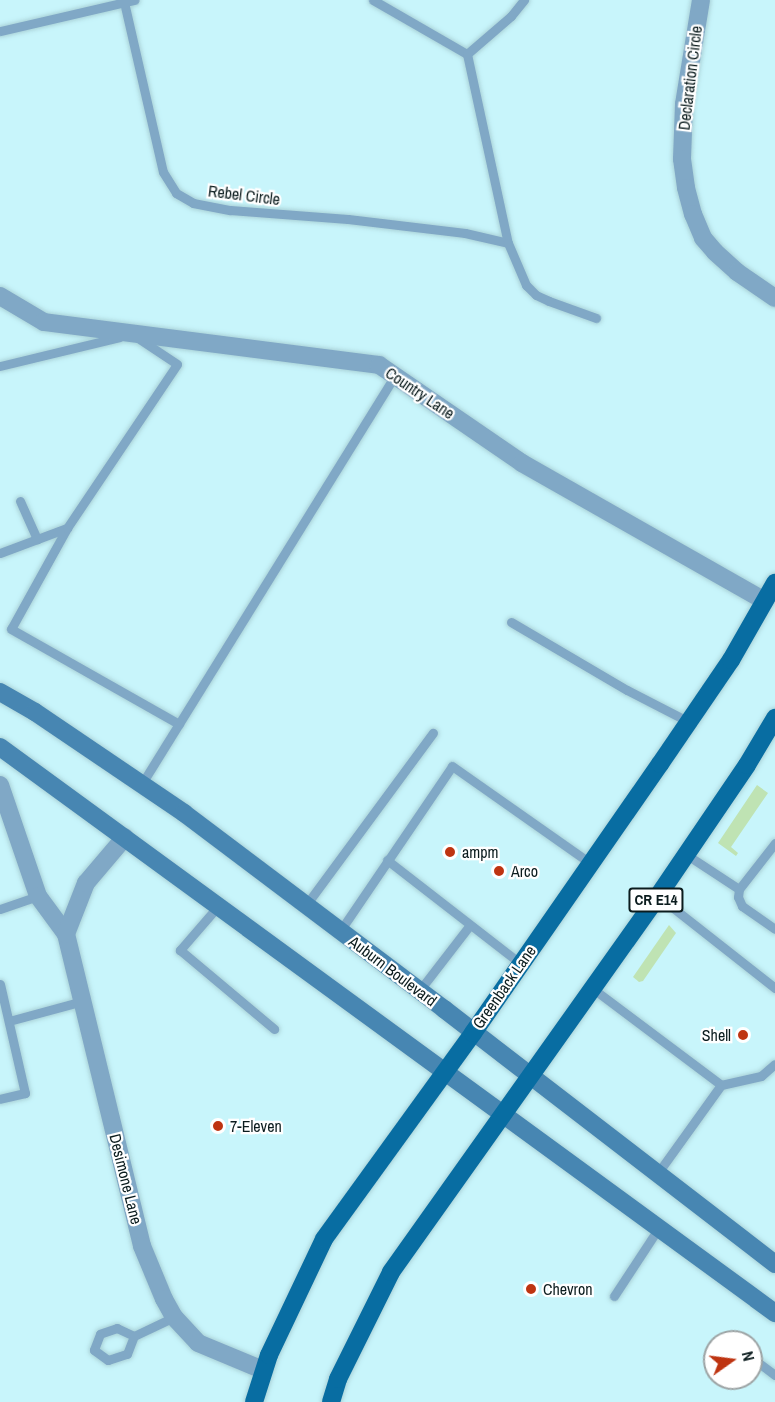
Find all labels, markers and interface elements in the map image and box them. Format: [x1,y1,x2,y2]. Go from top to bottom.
street label: Declaration Circle [674,25,706,131]
street label: Rebel Circle [207,181,281,209]
street label: Country Lane [382,363,458,423]
place label: ampm [462,842,498,862]
marker: ampm [443,845,457,859]
place label: Arco [511,861,538,881]
marker: Arco [492,864,506,878]
road number: CR E14 [628,888,684,912]
street label: Auburn Boulevard [345,932,441,1010]
street label: Greenback Lane [468,942,540,1032]
place label: Shell [702,1025,731,1045]
marker: Shell [736,1028,750,1042]
place label: 7-Eleven [230,1116,282,1136]
marker: 7-Eleven [211,1119,225,1133]
street label: Desimone Lane [105,1132,147,1226]
place label: Chevron [543,1279,593,1299]
marker: Chevron [524,1282,538,1296]
north arrow [703,1330,763,1390]
text: N [737,1349,760,1363]

